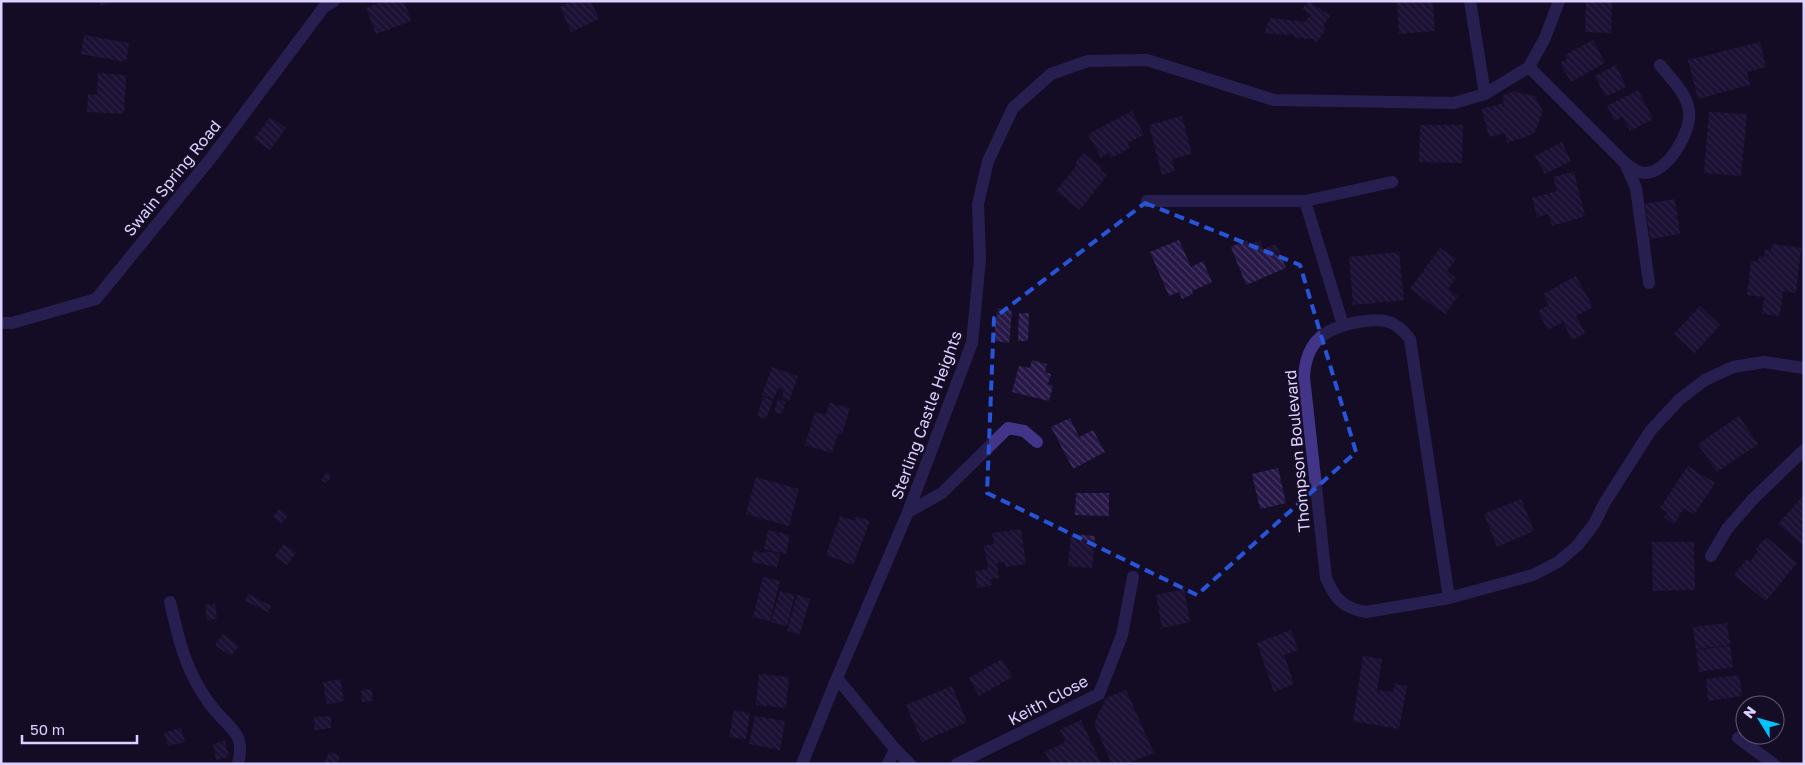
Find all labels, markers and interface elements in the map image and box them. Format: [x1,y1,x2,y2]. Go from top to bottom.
street label: Swain Spring Road [119,116,225,240]
street label: Sterling Castle Heights [886,328,966,502]
street label: Thompson Boulevard [1280,369,1314,533]
street label: Keith Close [1005,671,1091,729]
north arrow [1735,695,1785,745]
text: N [1739,703,1759,721]
scale bar [22,712,138,744]
text: 50 m [30,720,65,738]

